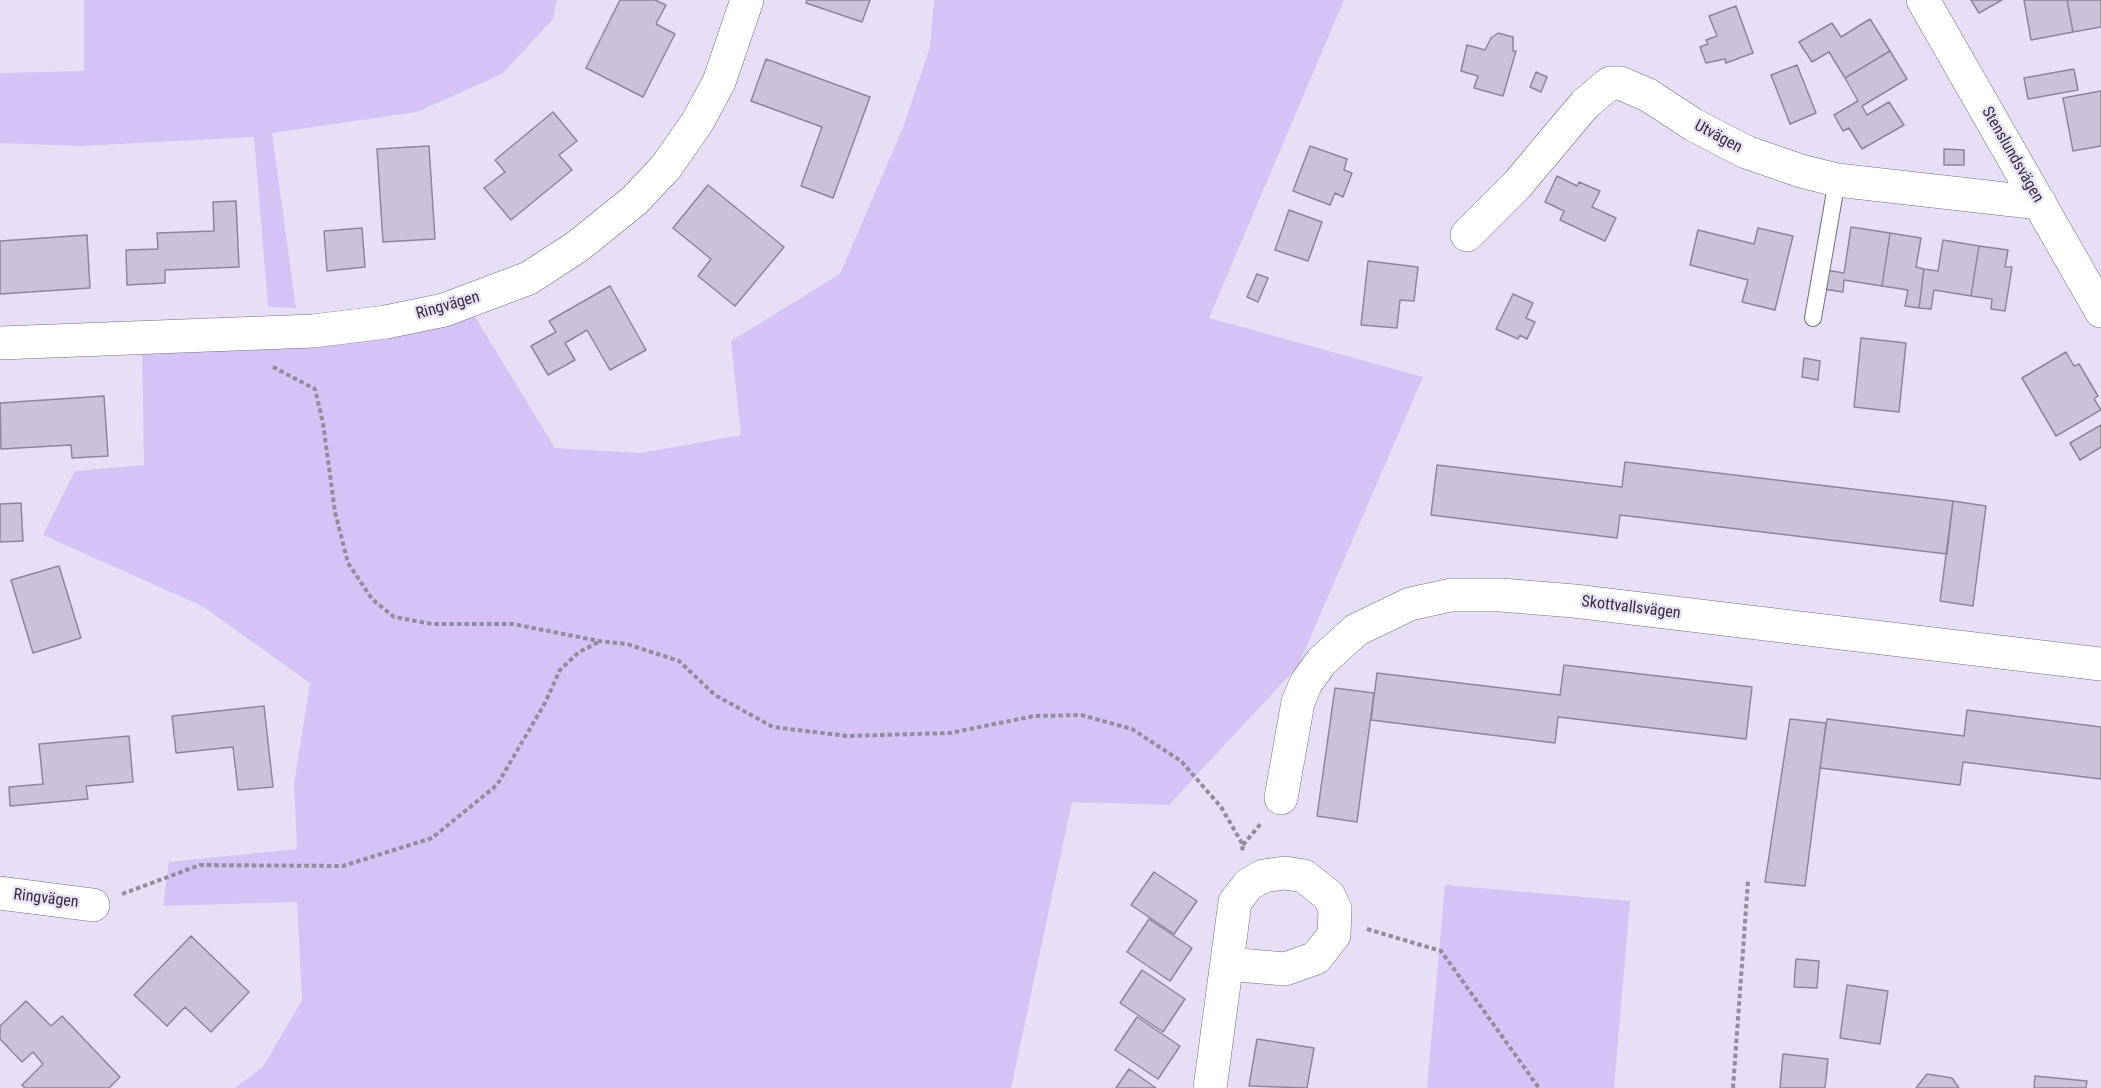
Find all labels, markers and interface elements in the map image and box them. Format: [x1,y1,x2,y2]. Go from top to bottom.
street label: Stenslundsvägen [1977,104,2047,206]
street label: Utvägen [1691,116,1745,158]
street label: Ringvägen [414,288,482,324]
street label: Skottvallsvägen [1580,592,1682,624]
street label: Ringvägen [12,885,80,913]

